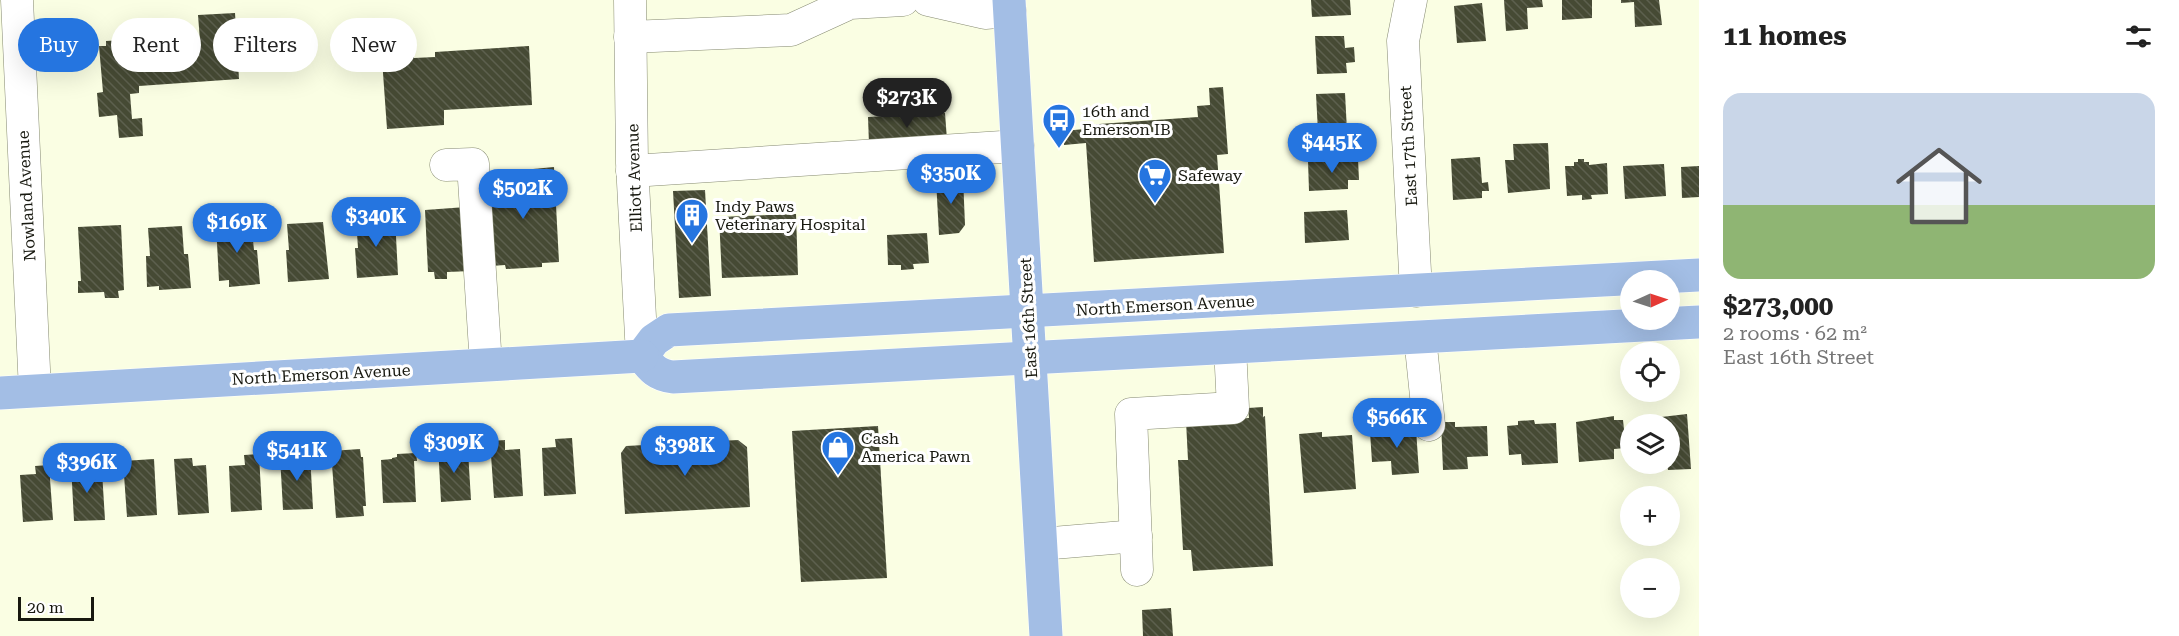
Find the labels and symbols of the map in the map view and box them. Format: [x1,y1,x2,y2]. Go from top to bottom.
pin: $273K [865,78,949,129]
street label: East 17th Street [1396,85,1421,207]
bus stop icon: 16th and Emerson IB [1041,102,1077,149]
place label: 16th and Emerson IB [1082,102,1171,139]
street label: Elliott Avenue [623,123,646,233]
pin: $445K [1290,123,1374,174]
street label: Nowland Avenue [14,130,39,262]
pin: $350K [909,154,993,205]
supermarket icon: Safeway [1137,157,1173,204]
place label: Safeway [1178,166,1243,185]
pin: $502K [481,169,565,220]
pin: $340K [334,197,418,248]
building icon: Indy Paws Veterinary Hospital [674,197,710,244]
place label: Indy Paws Veterinary Hospital [715,197,865,234]
pin: $169K [195,203,279,254]
street label: East 16th Street [1016,257,1041,379]
north arrow [1620,270,1680,330]
street label: North Emerson Avenue [1075,291,1255,320]
street label: North Emerson Avenue [231,360,411,389]
pin: $566K [1355,398,1439,449]
pin: $309K [412,423,496,474]
pin: $398K [643,426,727,477]
shop icon: Cash America Pawn [820,429,856,476]
place label: Cash America Pawn [861,429,971,466]
pin: $541K [255,431,339,482]
pin: $396K [45,443,129,494]
scale bar [18,594,94,622]

